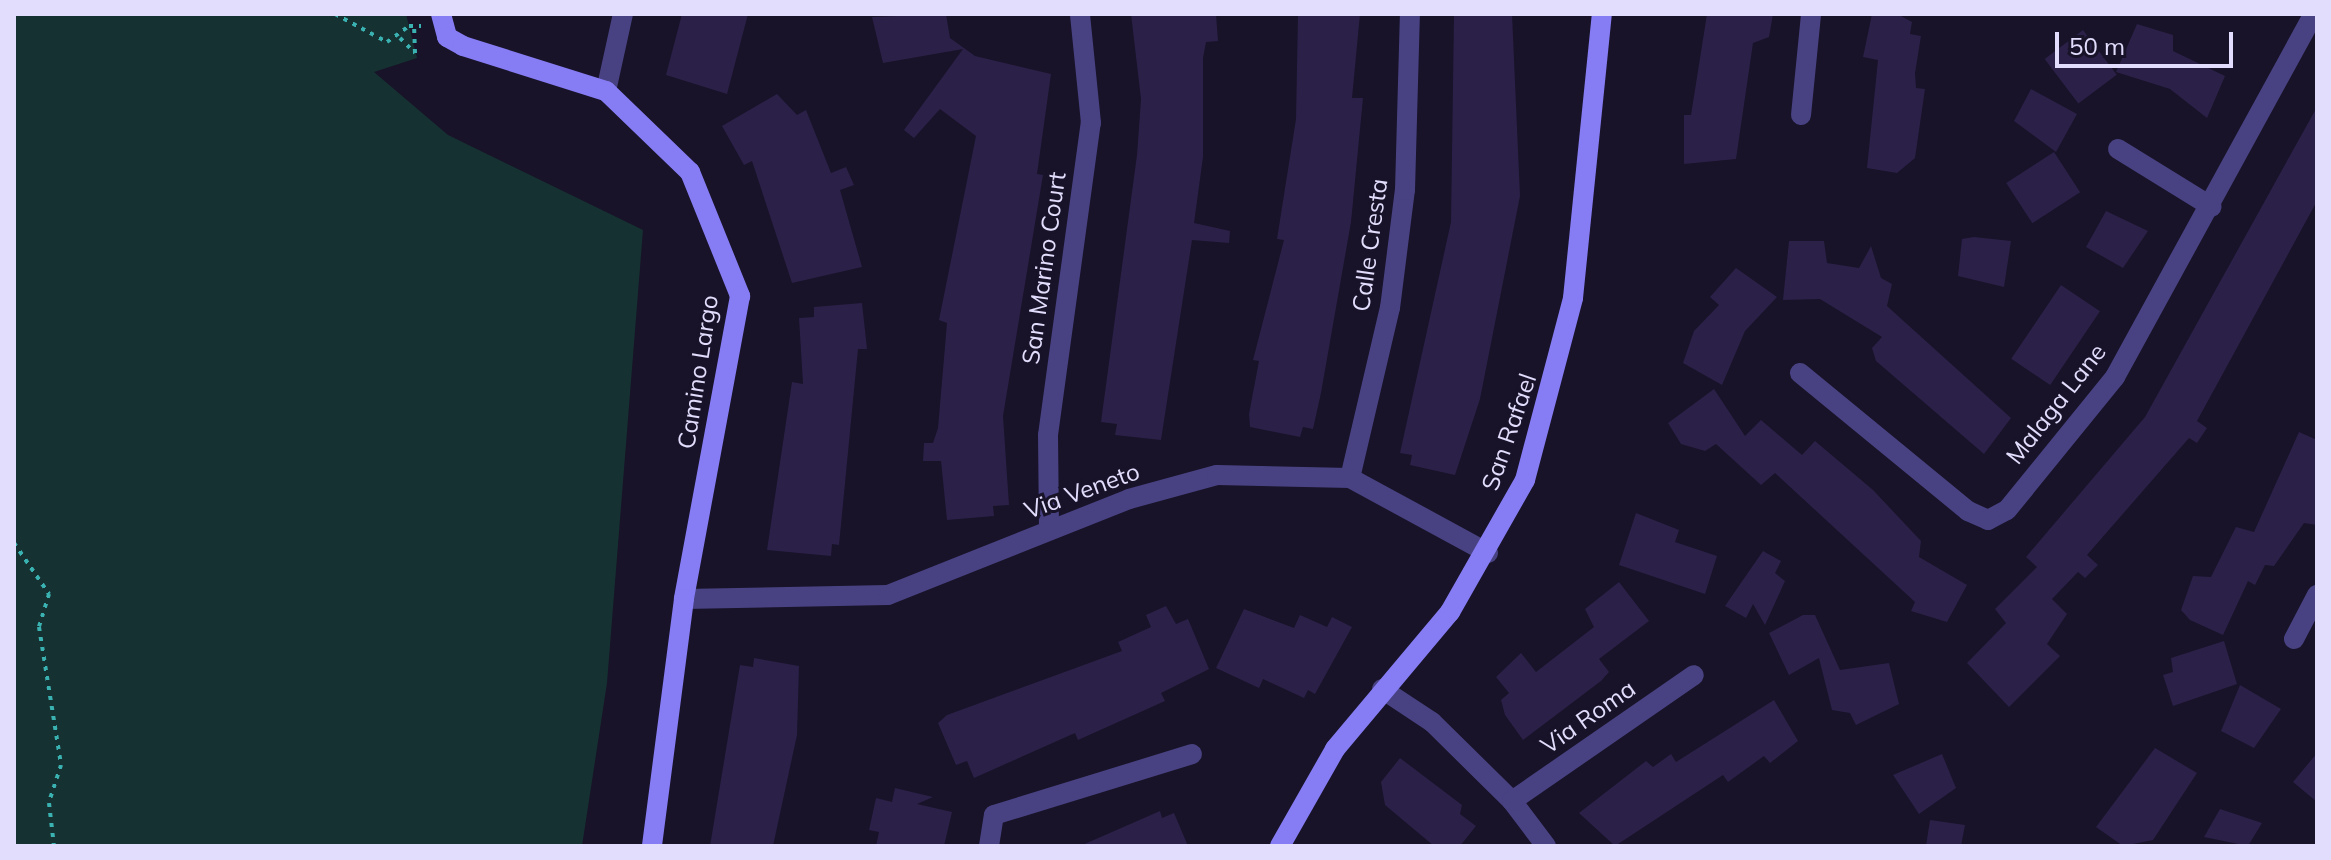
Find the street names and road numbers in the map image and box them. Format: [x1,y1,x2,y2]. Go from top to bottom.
street label: San Marino Court [1016,170,1072,366]
street label: Calle Cresta [1346,177,1394,313]
street label: Camino Largo [672,293,724,451]
street label: Malaga Lane [2000,338,2112,470]
street label: San Rafael [1476,370,1542,494]
street label: Via Veneto [1020,457,1144,525]
street label: Via Roma [1535,674,1641,760]

